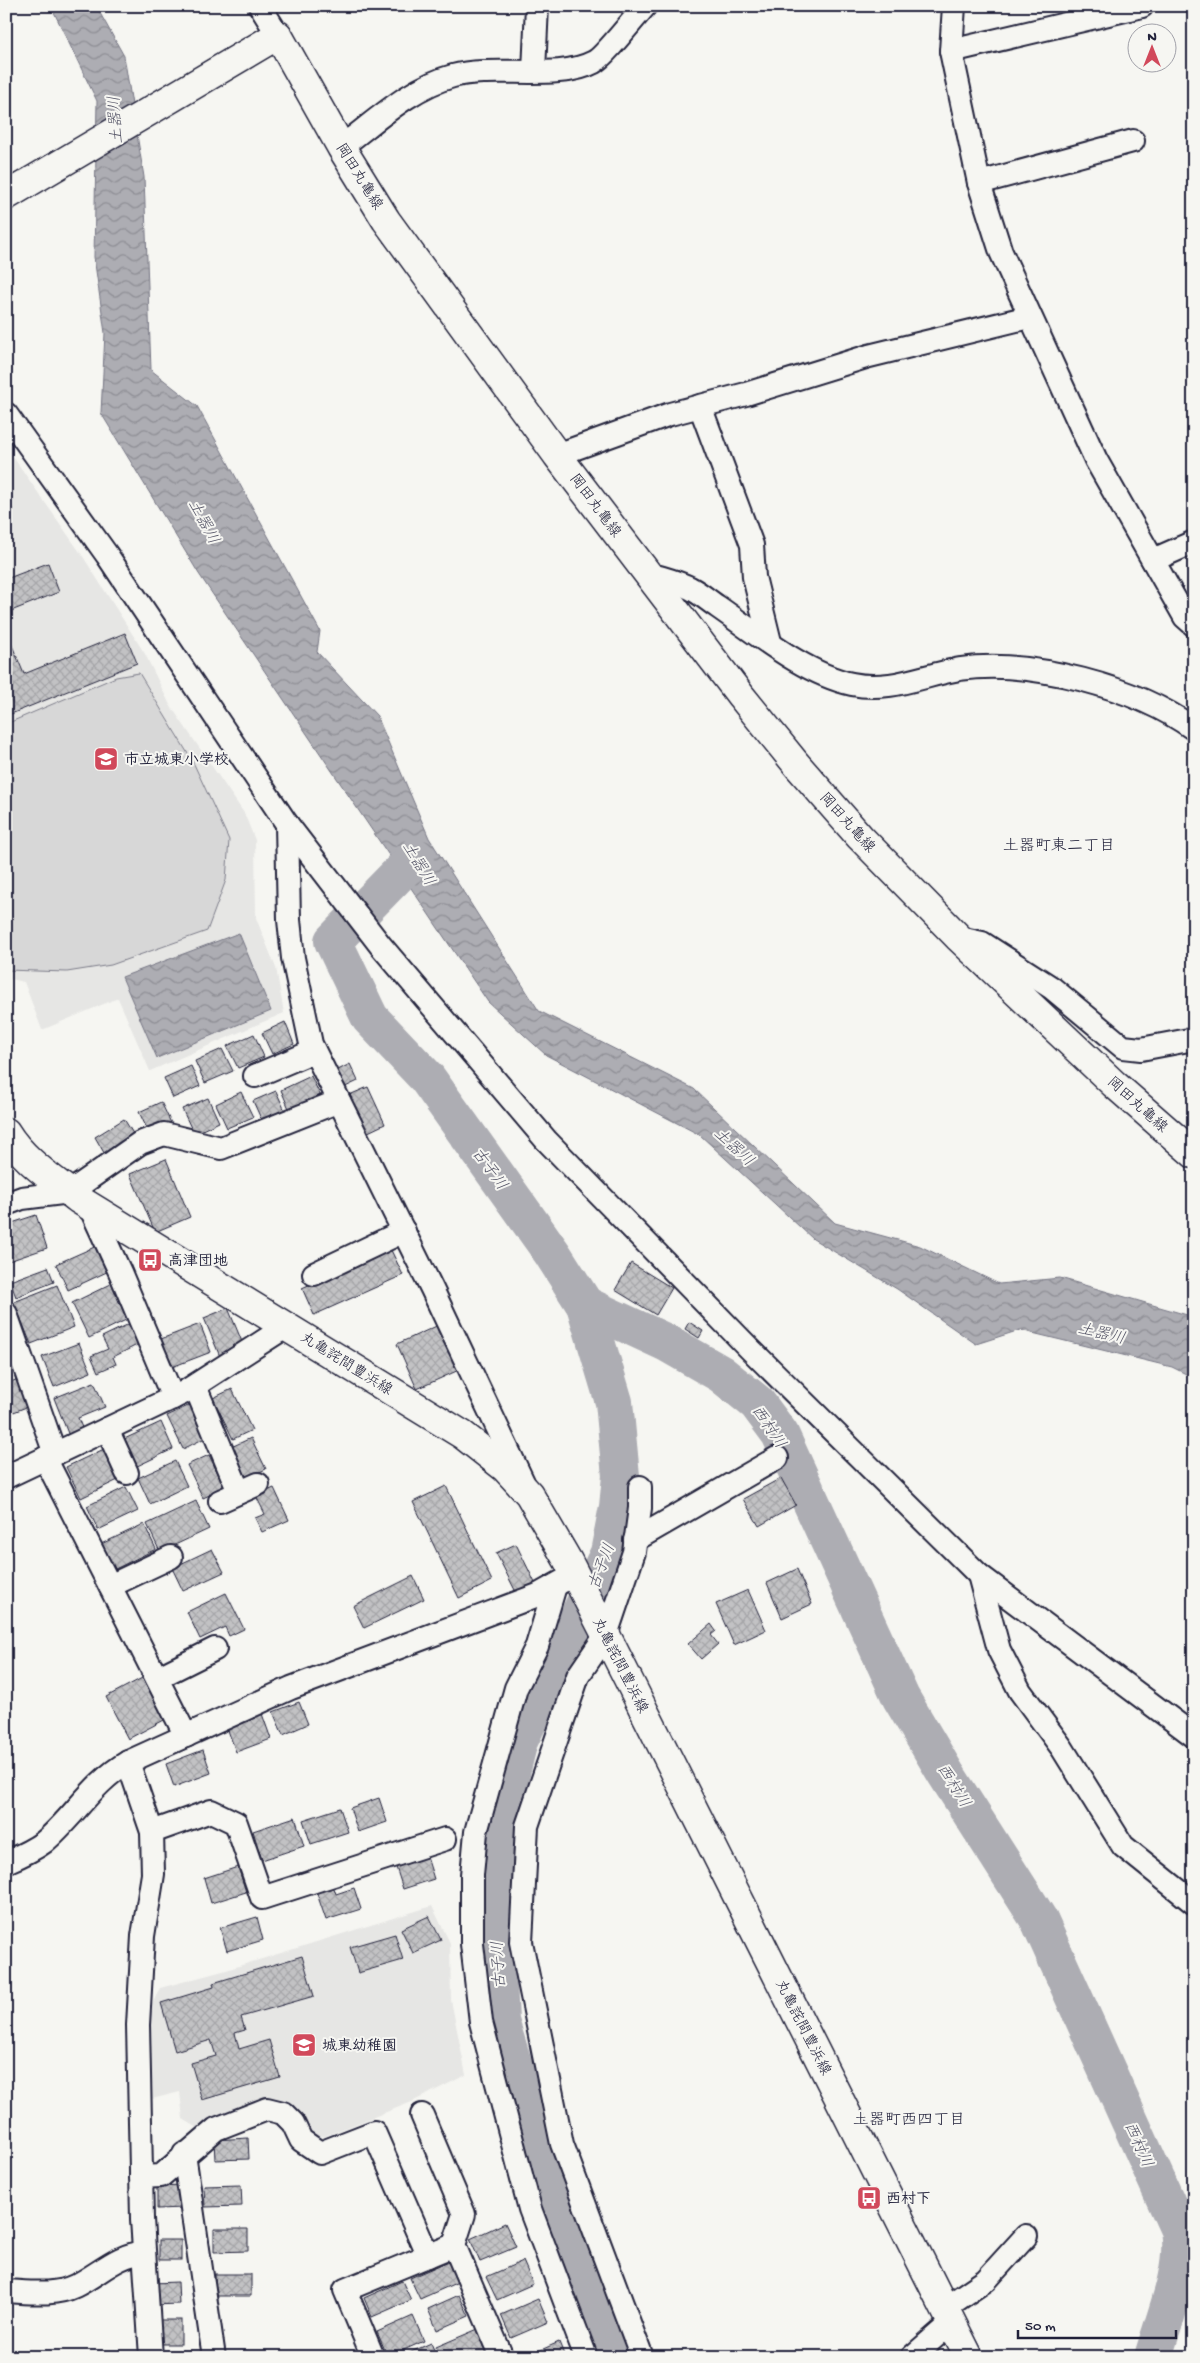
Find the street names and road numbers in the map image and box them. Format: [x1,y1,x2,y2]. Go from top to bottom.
street label: 岡田丸亀線 [331,140,387,214]
street label: 岡田丸亀線 [565,470,625,542]
street label: 岡田丸亀線 [815,789,879,857]
street label: 岡田丸亀線 [1103,1073,1171,1137]
street label: 丸亀詫間豊浜線 [297,1328,396,1400]
street label: 丸亀詫間豊浜線 [587,1615,652,1717]
street label: 丸亀詫間豊浜線 [770,1977,835,2079]

